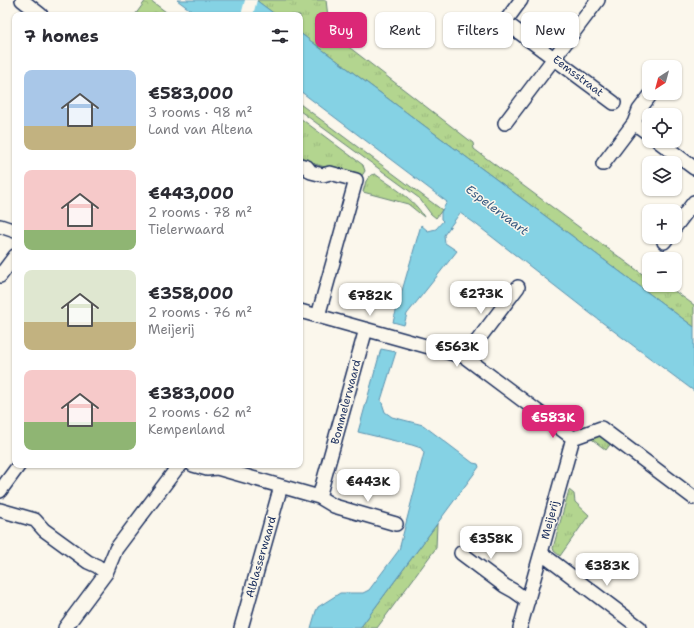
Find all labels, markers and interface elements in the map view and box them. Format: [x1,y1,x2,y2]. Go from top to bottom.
chip: Buy [315,12,367,48]
chip: Rent [375,12,435,48]
chip: Filters [443,12,513,48]
chip: New [521,12,579,48]
text: 7 homes [24,25,99,47]
icon: filters [269,25,291,47]
street label: Eemsstraat [550,52,607,100]
north arrow [642,60,682,100]
map controls [642,60,682,292]
text: €583,000 [148,82,233,104]
icon: home [56,86,104,134]
text: 3 rooms · 98 m² [148,104,252,121]
button: locate [642,108,682,148]
text: Land van Altena [148,121,253,138]
button: layers [642,156,682,196]
water label: Espelervaart [462,181,532,239]
text: €443,000 [148,182,234,204]
icon: home [56,186,104,234]
text: 2 rooms · 78 m² [148,204,252,221]
button: + [642,204,682,244]
text: Tielerwaard [148,221,224,238]
button: − [642,252,682,292]
pin: €273K [453,281,509,315]
text: €358,000 [148,282,233,304]
pin: €782K [342,283,398,317]
text: €273K [459,285,503,302]
icon: home [56,286,104,334]
text: €782K [348,287,392,304]
text: 2 rooms · 76 m² [148,304,252,321]
text: Meijerij [148,321,195,338]
pin: €563K [429,334,485,368]
text: €563K [435,338,479,355]
street label: Bommelerwaard [327,358,365,446]
text: €383,000 [148,382,235,404]
icon: home [56,386,104,434]
text: 2 rooms · 62 m² [148,404,252,421]
pin: €583K [525,405,581,439]
text: €583K [531,409,575,426]
text: Kempenland [148,421,225,438]
pin: €443K [340,469,396,503]
text: €443K [346,473,390,490]
street label: Meijerij [538,499,562,541]
street label: Alblasserwaard [242,515,280,599]
pin: €358K [463,526,519,560]
text: €358K [469,530,513,547]
pin: €383K [579,553,635,587]
text: €383K [584,557,630,574]

